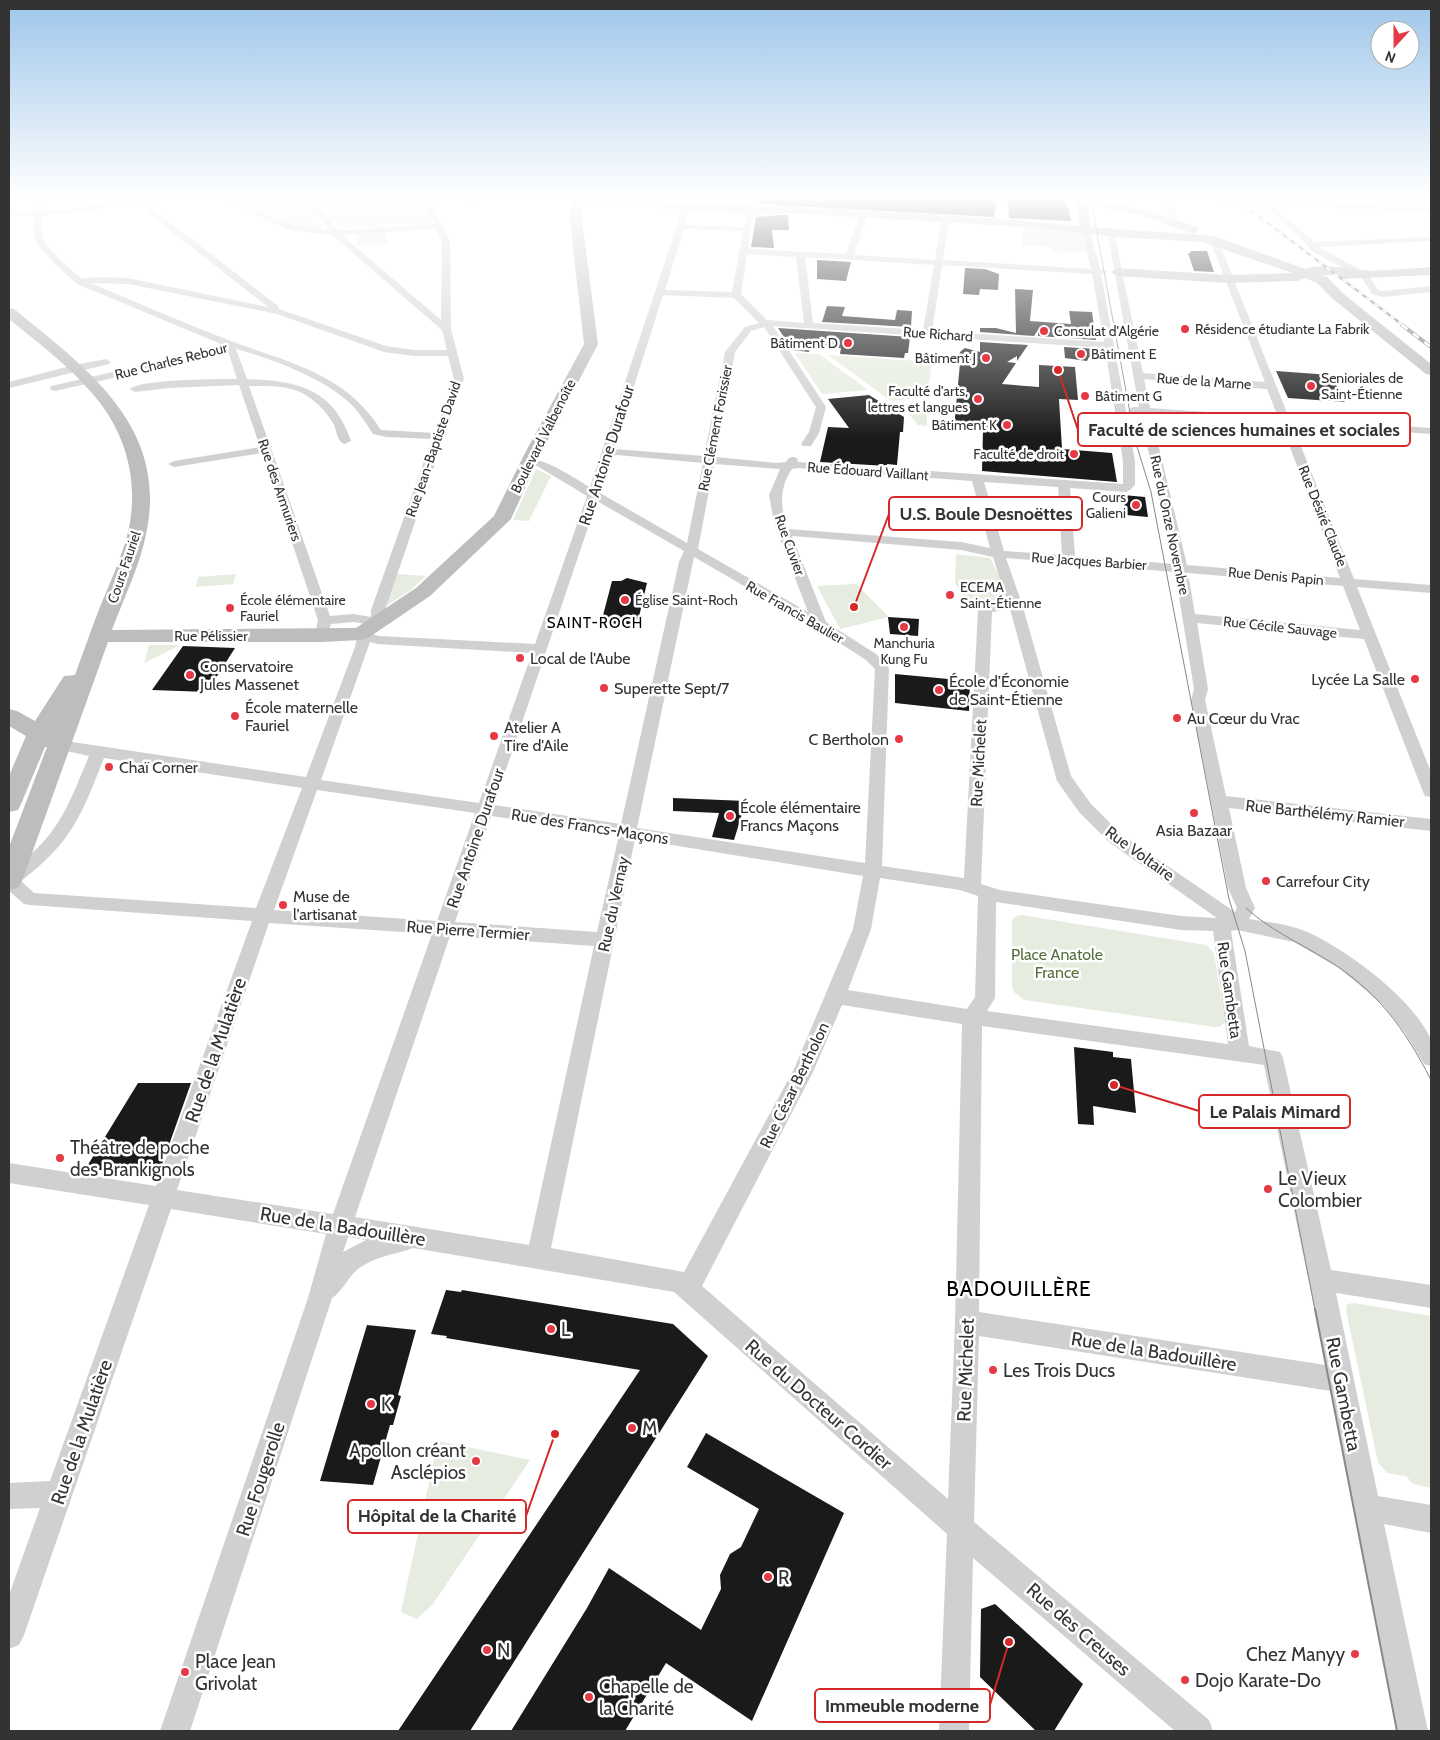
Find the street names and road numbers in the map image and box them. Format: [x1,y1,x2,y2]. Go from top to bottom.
street label: Rue Richard [902,323,974,345]
street label: Rue Charles Rebour [113,338,230,384]
street label: Rue Clément Forissier [694,363,736,493]
street label: Rue de la Marne [1156,369,1252,393]
street label: Boulevard Valbenoîte [506,376,580,496]
street label: Rue Jean-Baptiste David [401,379,465,519]
street label: Rue Antoine Durafour [575,382,638,528]
street label: Rue des Armuriers [254,436,306,544]
street label: Rue du Onze Novembre [1146,454,1194,596]
street label: Rue Édouard Vaillant [807,458,930,484]
street label: Rue Désiré Claude [1295,463,1351,569]
street label: Rue Cuvier [771,512,809,578]
street label: Cours Fauriel [103,528,145,606]
street label: Rue Jacques Barbier [1031,548,1148,574]
street label: Rue Denis Papin [1227,563,1325,589]
street label: Rue Francis Baulier [743,577,848,648]
street label: Rue Cécile Sauvage [1222,612,1338,642]
street label: Rue Pélissier [174,627,248,645]
street label: Rue Michelet [967,718,990,807]
street label: Rue Antoine Durafour [443,765,509,910]
street label: Rue Barthélémy Ramier [1245,796,1406,831]
street label: Rue des Francs-Maçons [510,805,670,848]
street label: Rue Voltaire [1102,822,1178,885]
street label: Rue du Vernay [594,855,633,953]
street label: Rue Pierre Termier [406,917,531,944]
street label: Rue Gambetta [1213,940,1246,1040]
street label: Rue de la Mulatière [180,974,251,1126]
street label: Rue César Bertholon [756,1019,833,1151]
street label: Rue de la Badouillère [259,1202,428,1251]
street label: Rue Michelet [952,1317,979,1422]
street label: Rue de la Badouillère [1070,1327,1239,1376]
street label: Rue du Docteur Cordier [741,1334,897,1474]
street label: Rue Gambetta [1321,1335,1366,1453]
street label: Rue de la Mulatière [46,1356,117,1508]
street label: Rue Fougerolle [231,1419,290,1539]
street label: Rue des Creuses [1022,1578,1135,1681]

